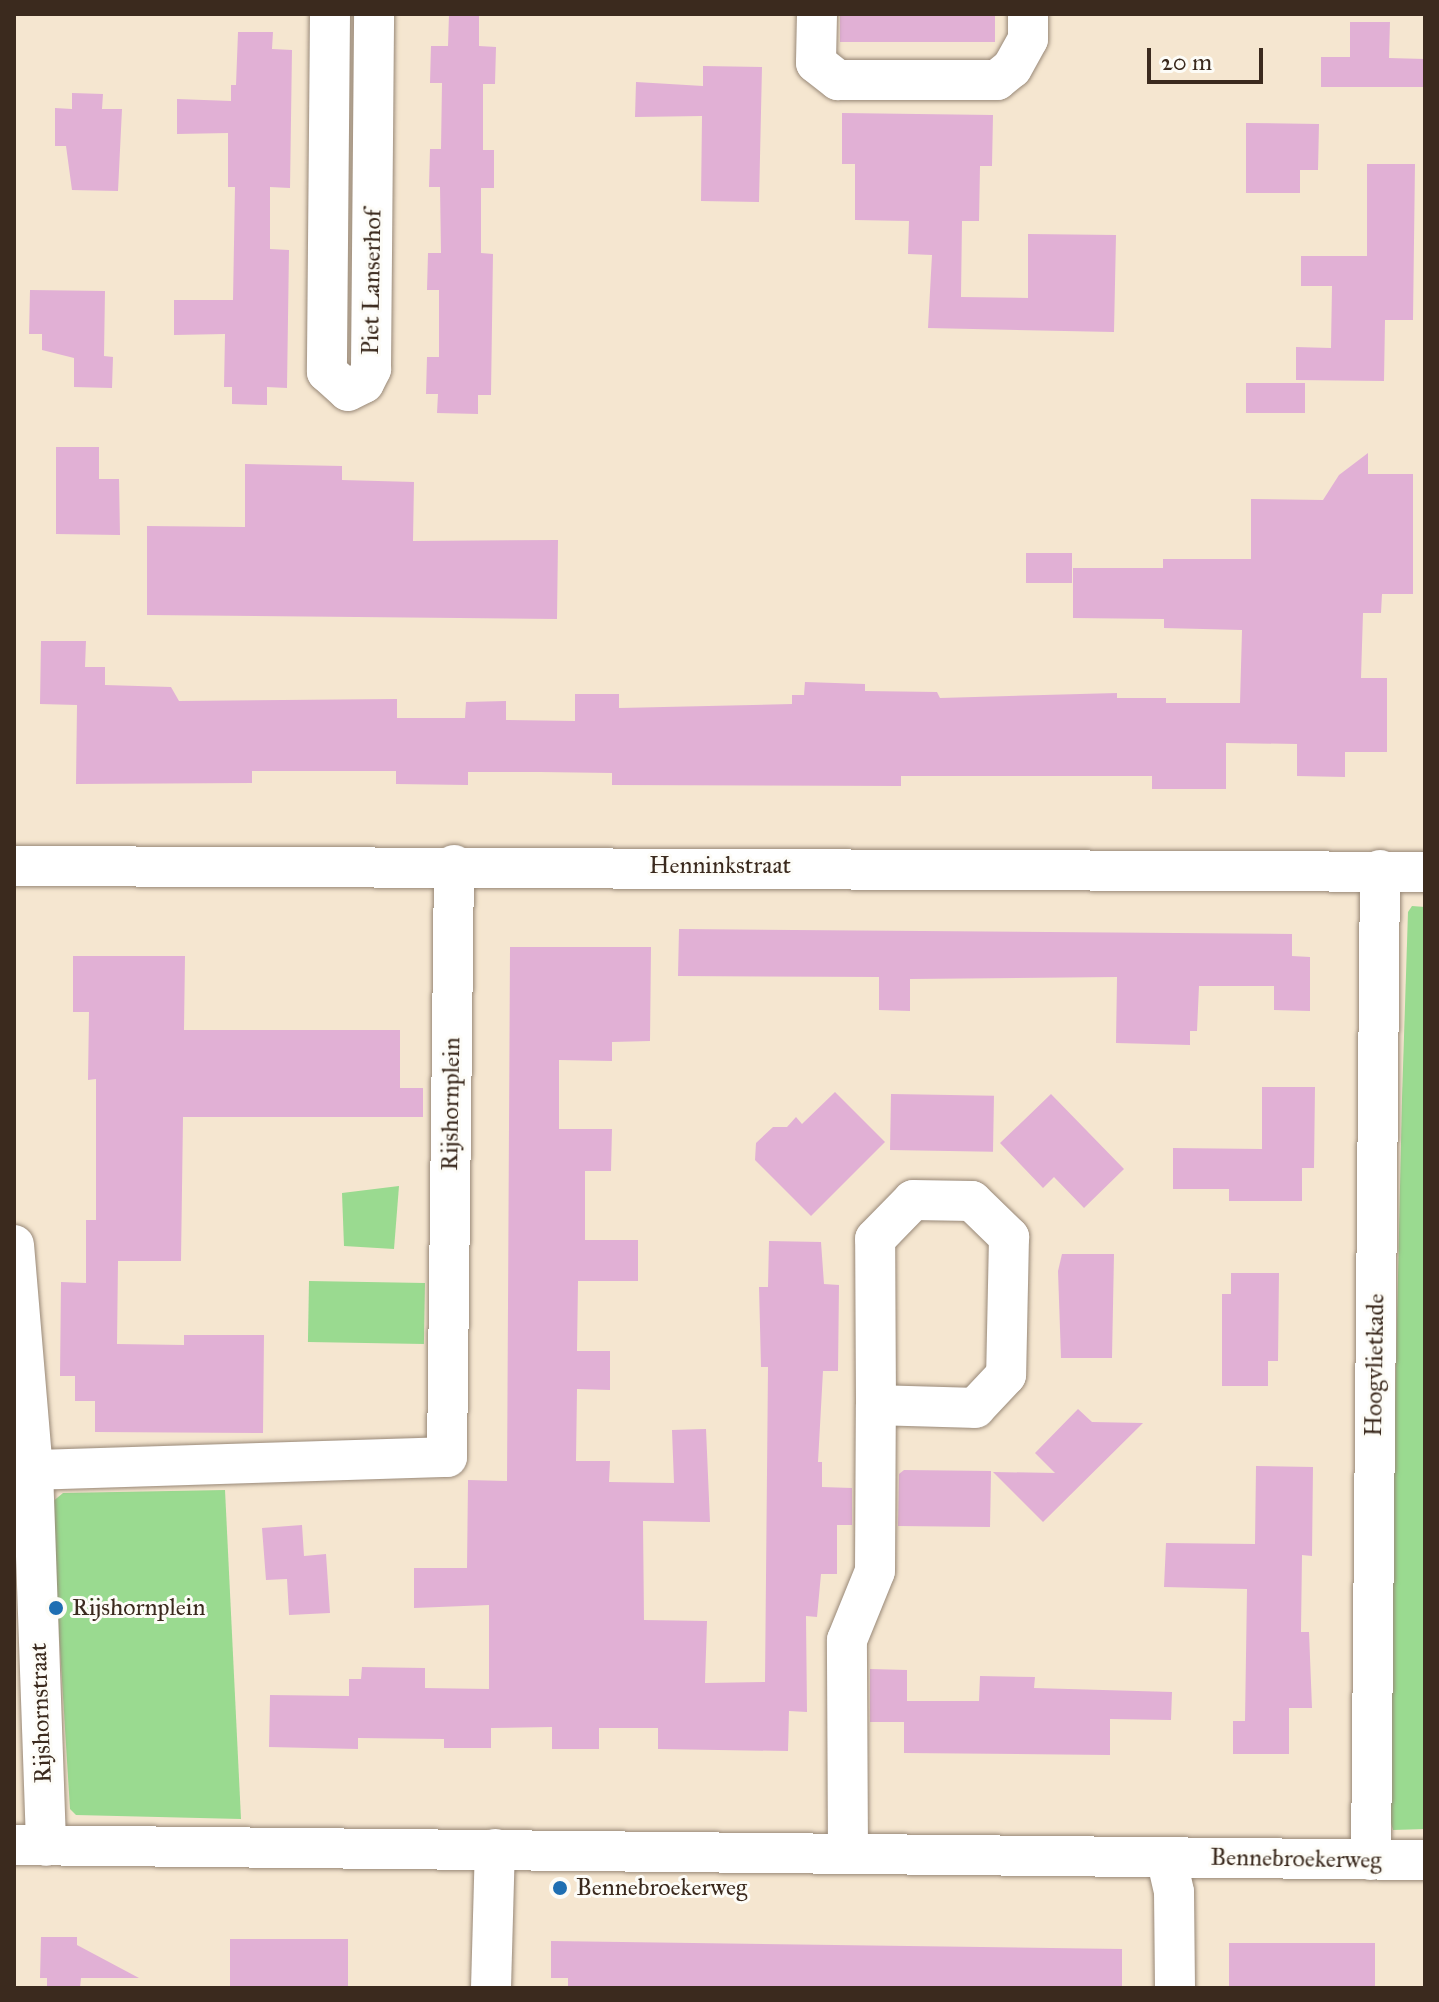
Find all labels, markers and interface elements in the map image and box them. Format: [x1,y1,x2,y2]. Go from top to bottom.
scale bar [1151,32,1267,82]
text: 20 m [1161,47,1212,77]
street label: Piet Lanserhof [356,209,388,355]
street label: Henninkstraat [649,852,791,880]
street label: Rijshornplein [435,1037,467,1171]
street label: Hoogvlietkade [1359,1293,1391,1437]
place label: Rijshornplein [72,1594,205,1622]
marker: Rijshornplein [47,1599,65,1617]
street label: Rijshornstraat [24,1642,58,1784]
street label: Bennebroekerweg [1210,1843,1382,1875]
place label: Bennebroekerweg [576,1874,747,1902]
marker: Bennebroekerweg [551,1879,569,1897]

